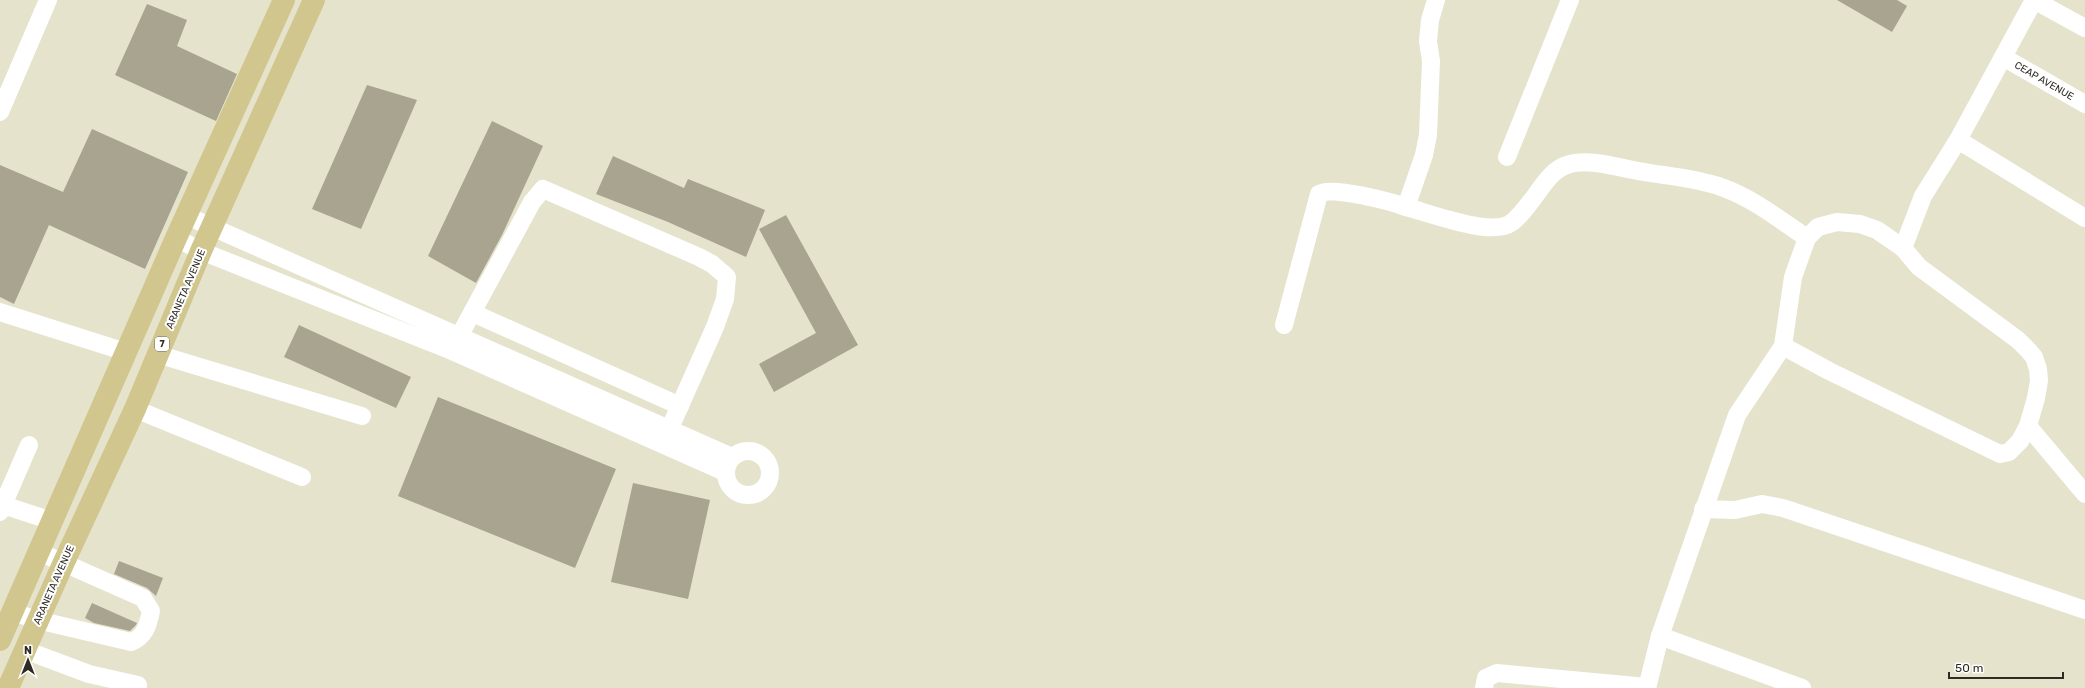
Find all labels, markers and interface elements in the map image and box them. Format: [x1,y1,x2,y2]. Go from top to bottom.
street label: CEAP AVENUE [2012,59,2076,103]
street label: ARANETA AVENUE [164,247,208,331]
road number: 7 [155,337,169,351]
street label: ARANETA AVENUE [31,544,77,626]
north arrow [8,640,48,680]
text: N [24,644,32,657]
scale bar [1949,654,2063,680]
text: 50 m [1955,661,1983,675]

